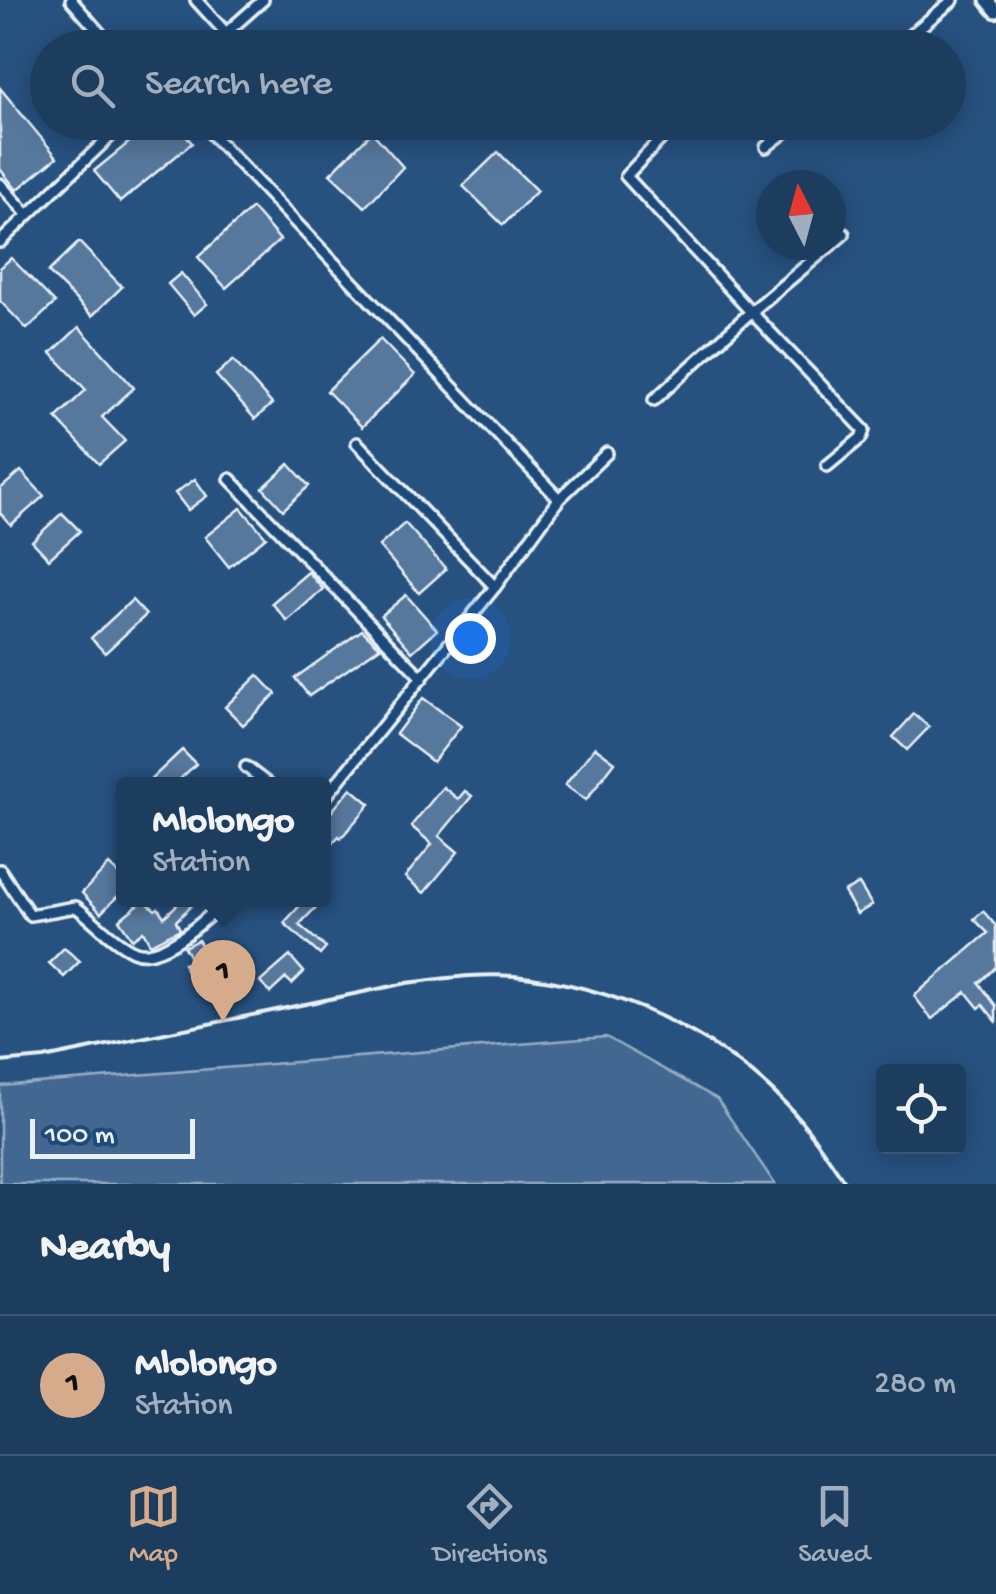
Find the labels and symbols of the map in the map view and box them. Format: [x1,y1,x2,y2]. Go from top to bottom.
north arrow [756,170,846,260]
your location [445,613,496,664]
pin: 1 [190,940,256,1022]
scale bar [30,1114,195,1158]

